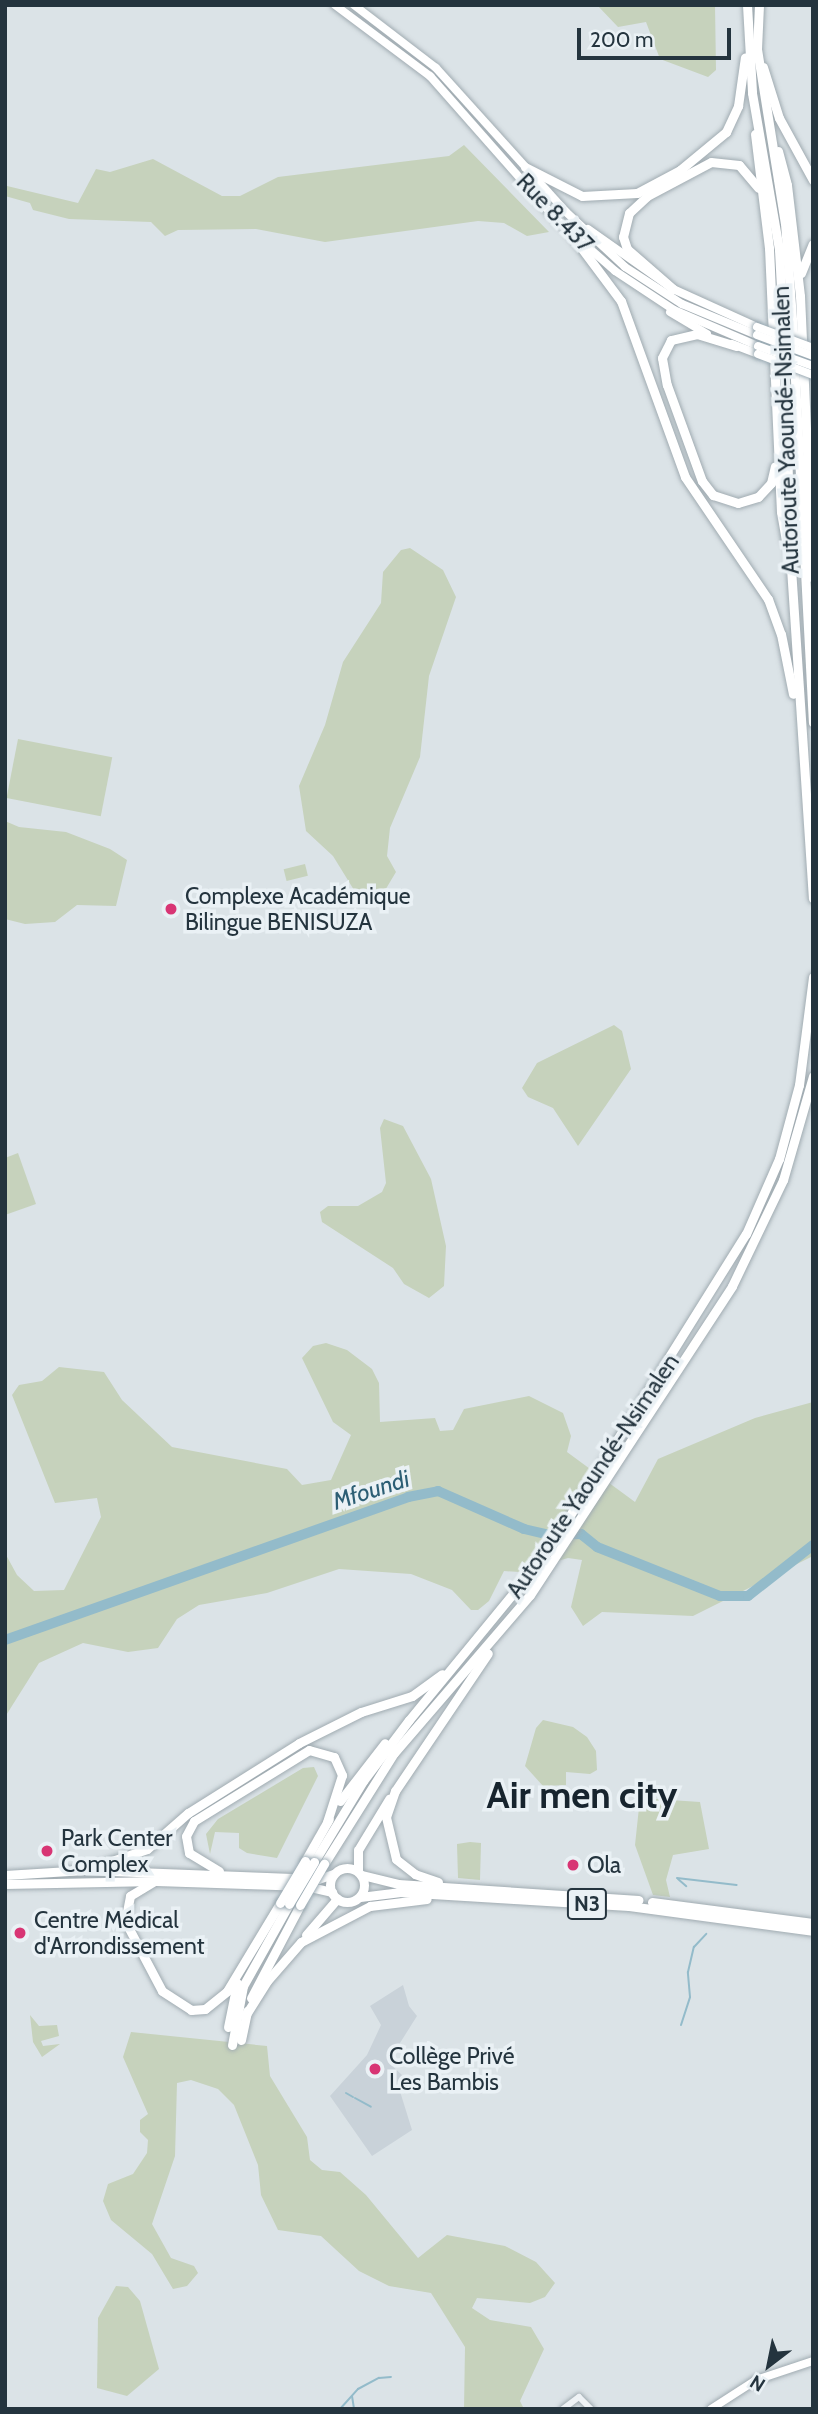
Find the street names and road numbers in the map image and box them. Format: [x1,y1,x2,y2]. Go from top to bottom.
street label: Rue 8.437 [511,168,599,258]
street label: Autoroute Yaoundé-Nsimalen [767,285,805,575]
street label: Autoroute Yaoundé-Nsimalen [501,1349,685,1603]
road number: N3 [566,1886,608,1922]

